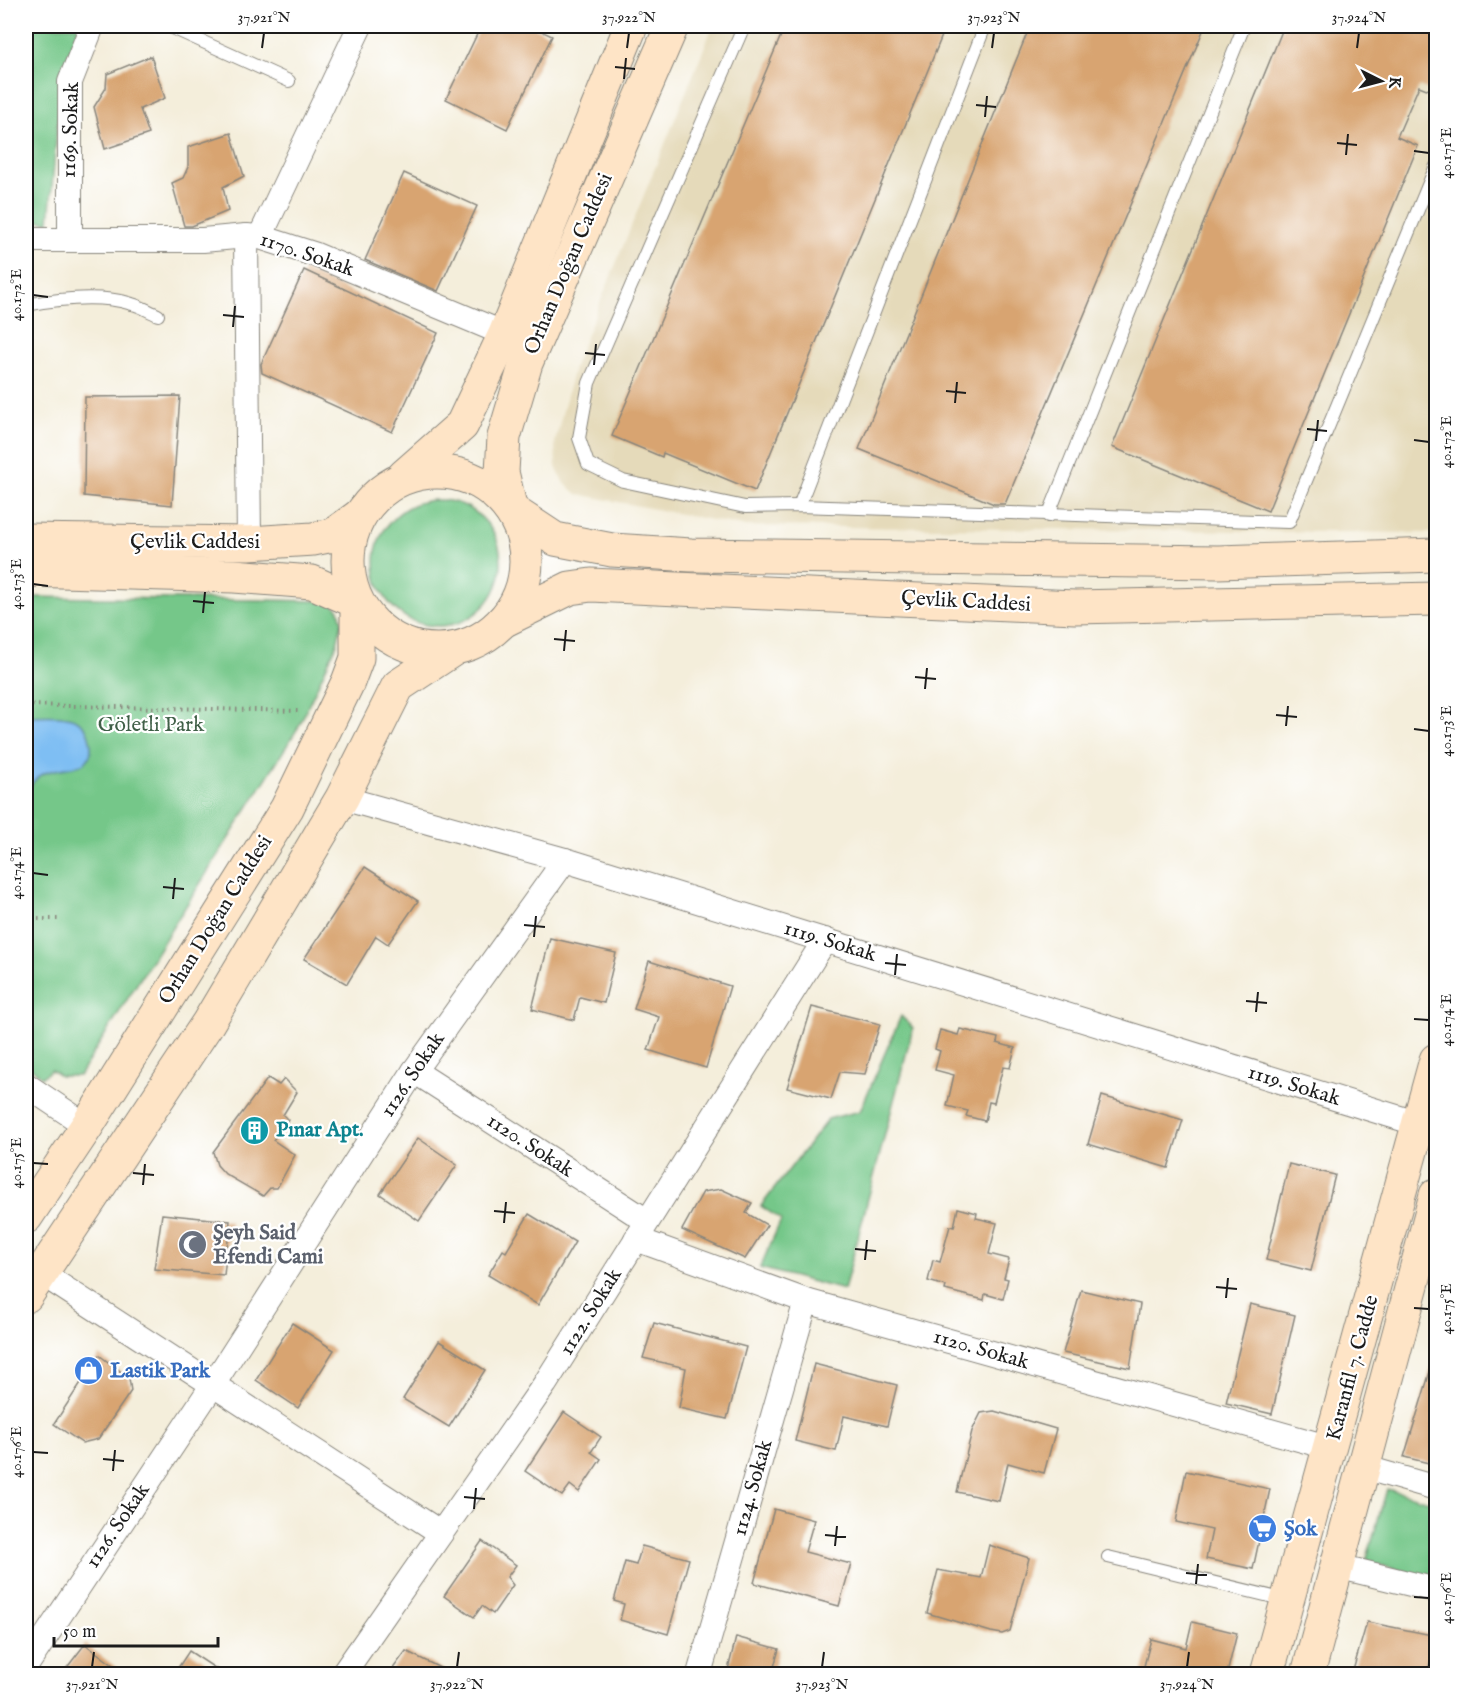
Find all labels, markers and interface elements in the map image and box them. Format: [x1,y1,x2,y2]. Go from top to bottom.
text: 37.921°N [238,8,290,27]
text: 37.922°N [602,8,656,27]
text: 37.923°N [968,8,1020,27]
text: 37.924°N [1332,8,1386,27]
north arrow [1351,51,1411,111]
text: K [1383,76,1404,91]
street label: 1169. Sokak [56,81,86,179]
text: 40.171°E [1437,127,1456,179]
street label: Orhan Doğan Caddesi [519,169,619,359]
street label: 1170. Sokak [256,226,359,284]
text: 40.172°E [7,269,26,321]
text: 40.172°E [1437,416,1456,468]
street label: Çevlik Caddesi [130,529,260,556]
text: 40.173°E [7,558,26,610]
street label: Çevlik Caddesi [900,585,1032,619]
text: 40.173°E [1437,705,1456,757]
park label: Göletli Park [98,712,205,739]
street label: Orhan Doğan Caddesi [153,830,279,1010]
text: 40.174°E [7,847,26,900]
street label: 1119. Sokak [780,915,880,969]
text: 40.174°E [1437,994,1456,1047]
street label: 1126. Sokak [375,1027,452,1123]
street label: 1119. Sokak [1244,1059,1344,1113]
street label: 1120. Sokak [481,1108,579,1185]
building icon: Pınar Apt. [239,1114,271,1146]
place label: Pınar Apt. [276,1117,364,1144]
text: 40.175°E [7,1137,26,1189]
place label: Şeyh Said Efendi Cami [213,1220,324,1271]
mosque icon: Şeyh Said Efendi Cami [176,1229,208,1261]
street label: 1122. Sokak [554,1263,629,1361]
text: 40.175°E [1437,1283,1456,1335]
street label: Karanfil 7. Cadde [1321,1292,1386,1444]
street label: 1120. Sokak [930,1323,1033,1377]
shop icon: Lastik Park [73,1355,105,1387]
place label: Lastik Park [110,1358,211,1385]
text: 40.176°E [7,1426,26,1478]
street label: 1124. Sokak [726,1436,780,1539]
street label: 1126. Sokak [80,1478,157,1574]
supermarket icon: Şok [1247,1513,1279,1545]
place label: Şok [1284,1516,1318,1543]
text: 40.176°E [1437,1572,1456,1624]
scale bar [54,1610,218,1648]
text: 50 m [63,1621,96,1644]
text: 37.921°N [66,1675,118,1694]
text: 37.922°N [430,1675,484,1694]
text: 37.923°N [796,1675,848,1694]
text: 37.924°N [1160,1675,1214,1694]

